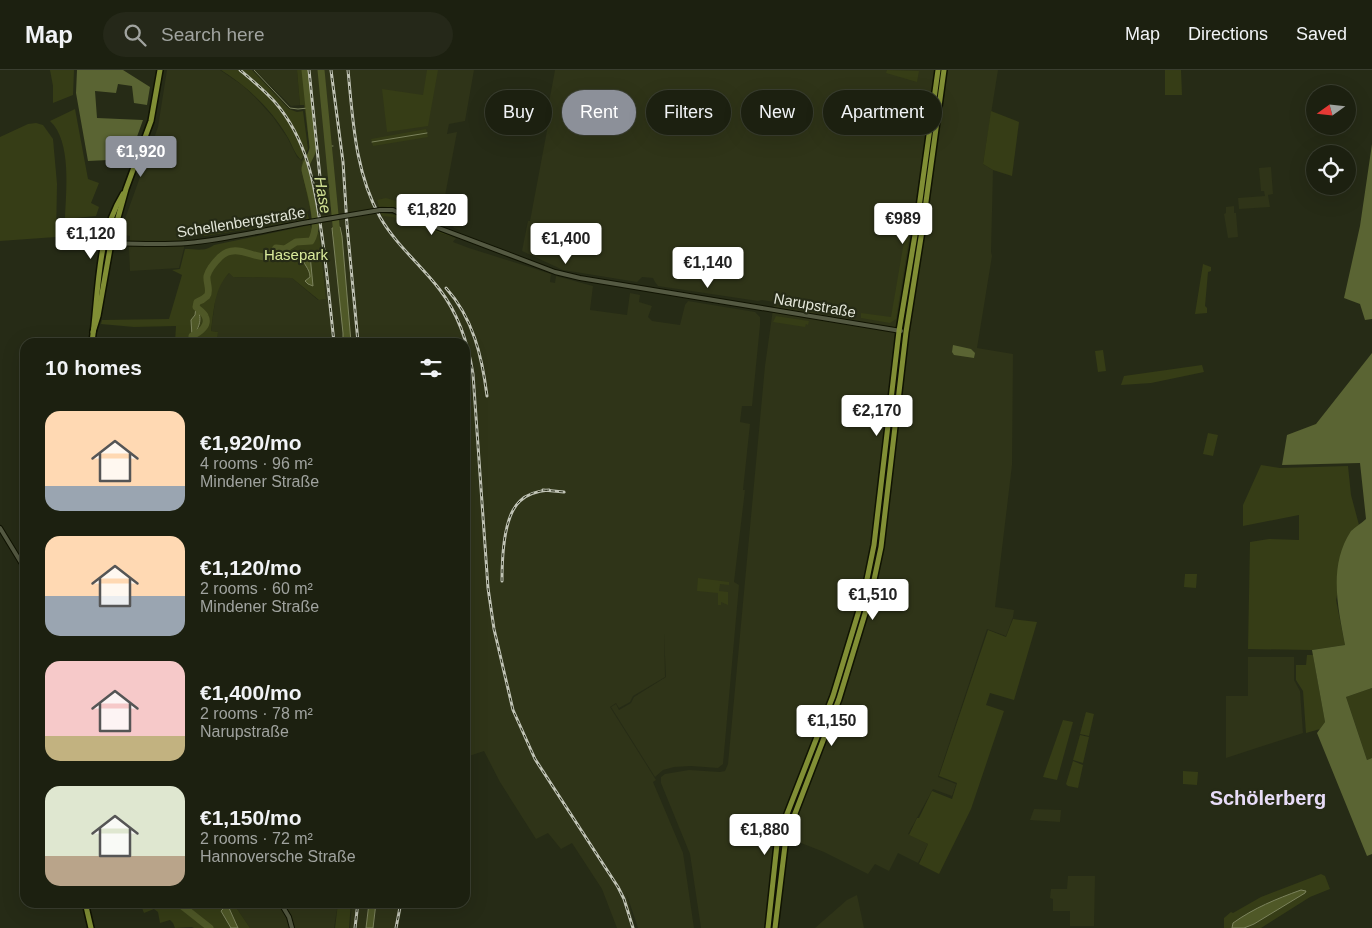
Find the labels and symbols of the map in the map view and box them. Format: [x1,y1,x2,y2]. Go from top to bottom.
north arrow [1306,85,1356,135]
pin: €1,920 [100,136,182,178]
water label: Hase [311,175,335,215]
pin: €1,820 [391,194,473,236]
pin: €989 [873,202,933,245]
street label: Schellenbergstraße [175,203,307,241]
pin: €1,120 [50,218,132,260]
pin: €1,400 [525,222,607,265]
park label: Hasepark [264,246,329,263]
pin: €1,140 [667,246,749,289]
street label: Narupstraße [772,289,858,321]
pin: €2,170 [836,394,918,437]
pin: €1,510 [832,578,914,621]
pin: €1,150 [791,704,873,747]
district label: Schölerberg [1210,787,1326,809]
pin: €1,880 [724,814,806,856]

